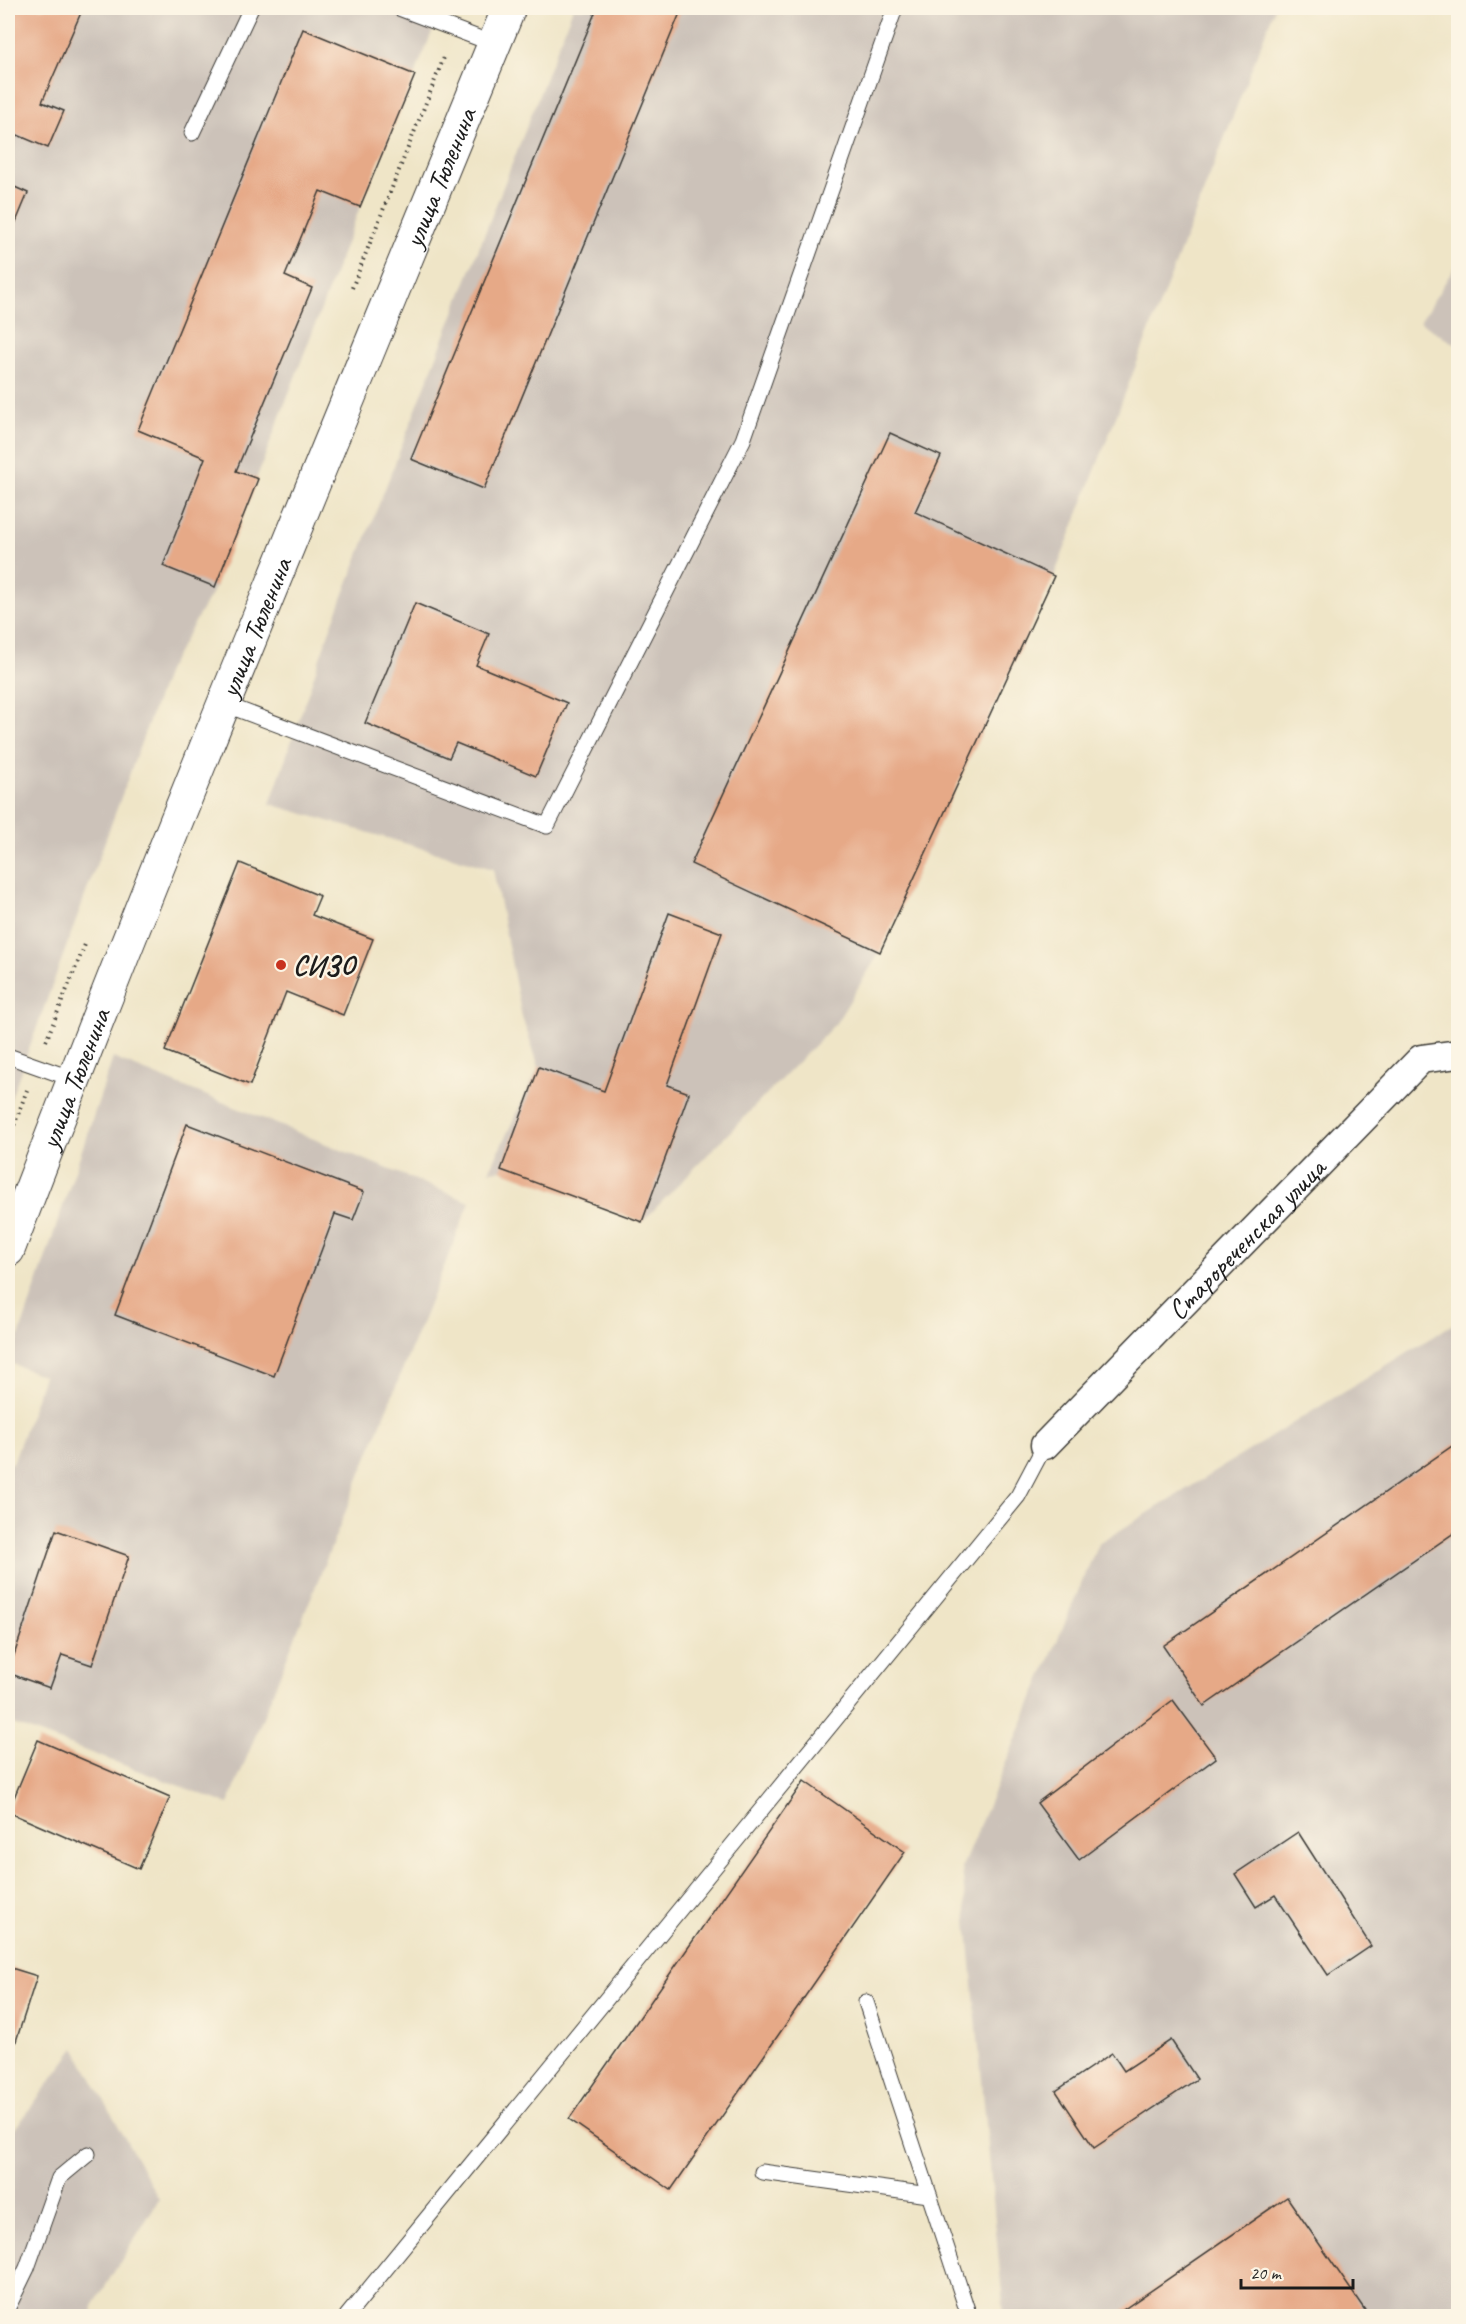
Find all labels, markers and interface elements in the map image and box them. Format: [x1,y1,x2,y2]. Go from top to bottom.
street label: улица Тюленина [394,101,484,254]
street label: улица Тюленина [210,551,300,704]
place label: СИЗО [293,948,358,983]
marker: СИЗО [274,958,288,972]
street label: улица Тюленина [30,1002,118,1155]
street label: Старореченская улица [1160,1149,1334,1327]
scale bar [1241,2252,1354,2290]
text: 20 m [1250,2262,1283,2284]

